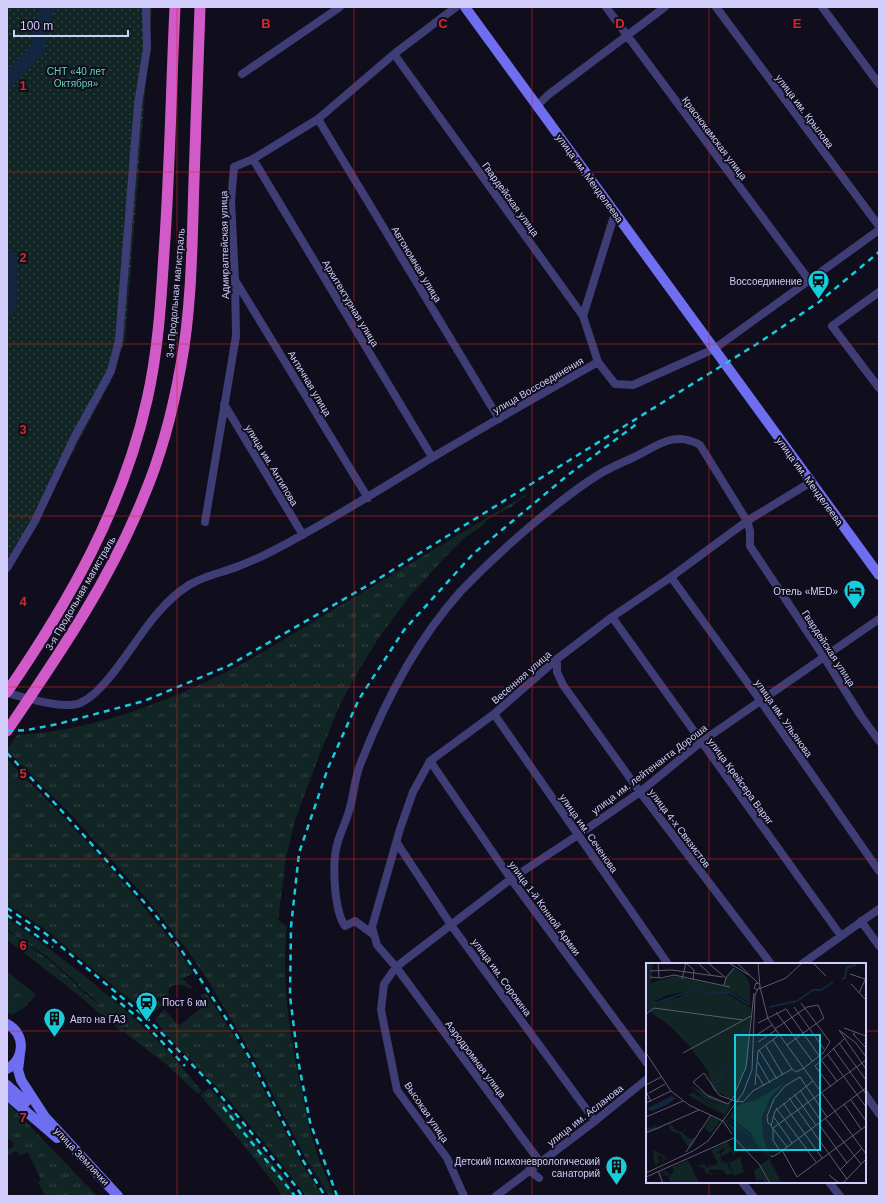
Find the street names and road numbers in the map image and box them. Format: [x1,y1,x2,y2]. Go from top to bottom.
street label: улица им. Крылова [773,72,836,151]
street label: Краснокамская улица [680,95,750,182]
street label: улица им. Менделеева [554,132,626,225]
street label: Гвардейская улица [480,160,541,239]
street label: Адмиралтейская улица [218,190,231,299]
street label: Автономная улица [390,224,444,305]
street label: 3-я Продольная магистраль [164,228,187,358]
street label: Архитектурная улица [320,258,381,349]
street label: Античная улица [286,349,334,418]
street label: улица Воссоединения [491,355,585,416]
street label: улица им. Антипова [243,423,300,508]
street label: улица им. Менделеева [774,435,846,528]
street label: 3-я Продольная магистраль [43,534,118,652]
street label: Гвардейская улица [800,608,858,689]
street label: Весенняя улица [489,648,554,706]
street label: улица им. Ульянова [753,677,815,760]
street label: улица им. лейтенанта Дороша [589,722,710,816]
street label: улица Крейсера Варяг [706,736,776,827]
street label: улица 4-х Связистов [647,787,713,870]
street label: улица им. Сеченова [557,792,620,875]
street label: улица 1-й Конной Армии [507,859,583,958]
street label: улица им. Сорокина [470,936,534,1019]
street label: Аэродромная улица [443,1019,508,1100]
street label: Высокая улица [402,1080,451,1145]
street label: улица им. Асланова [545,1082,626,1148]
street label: улица Землячки [52,1125,111,1188]

